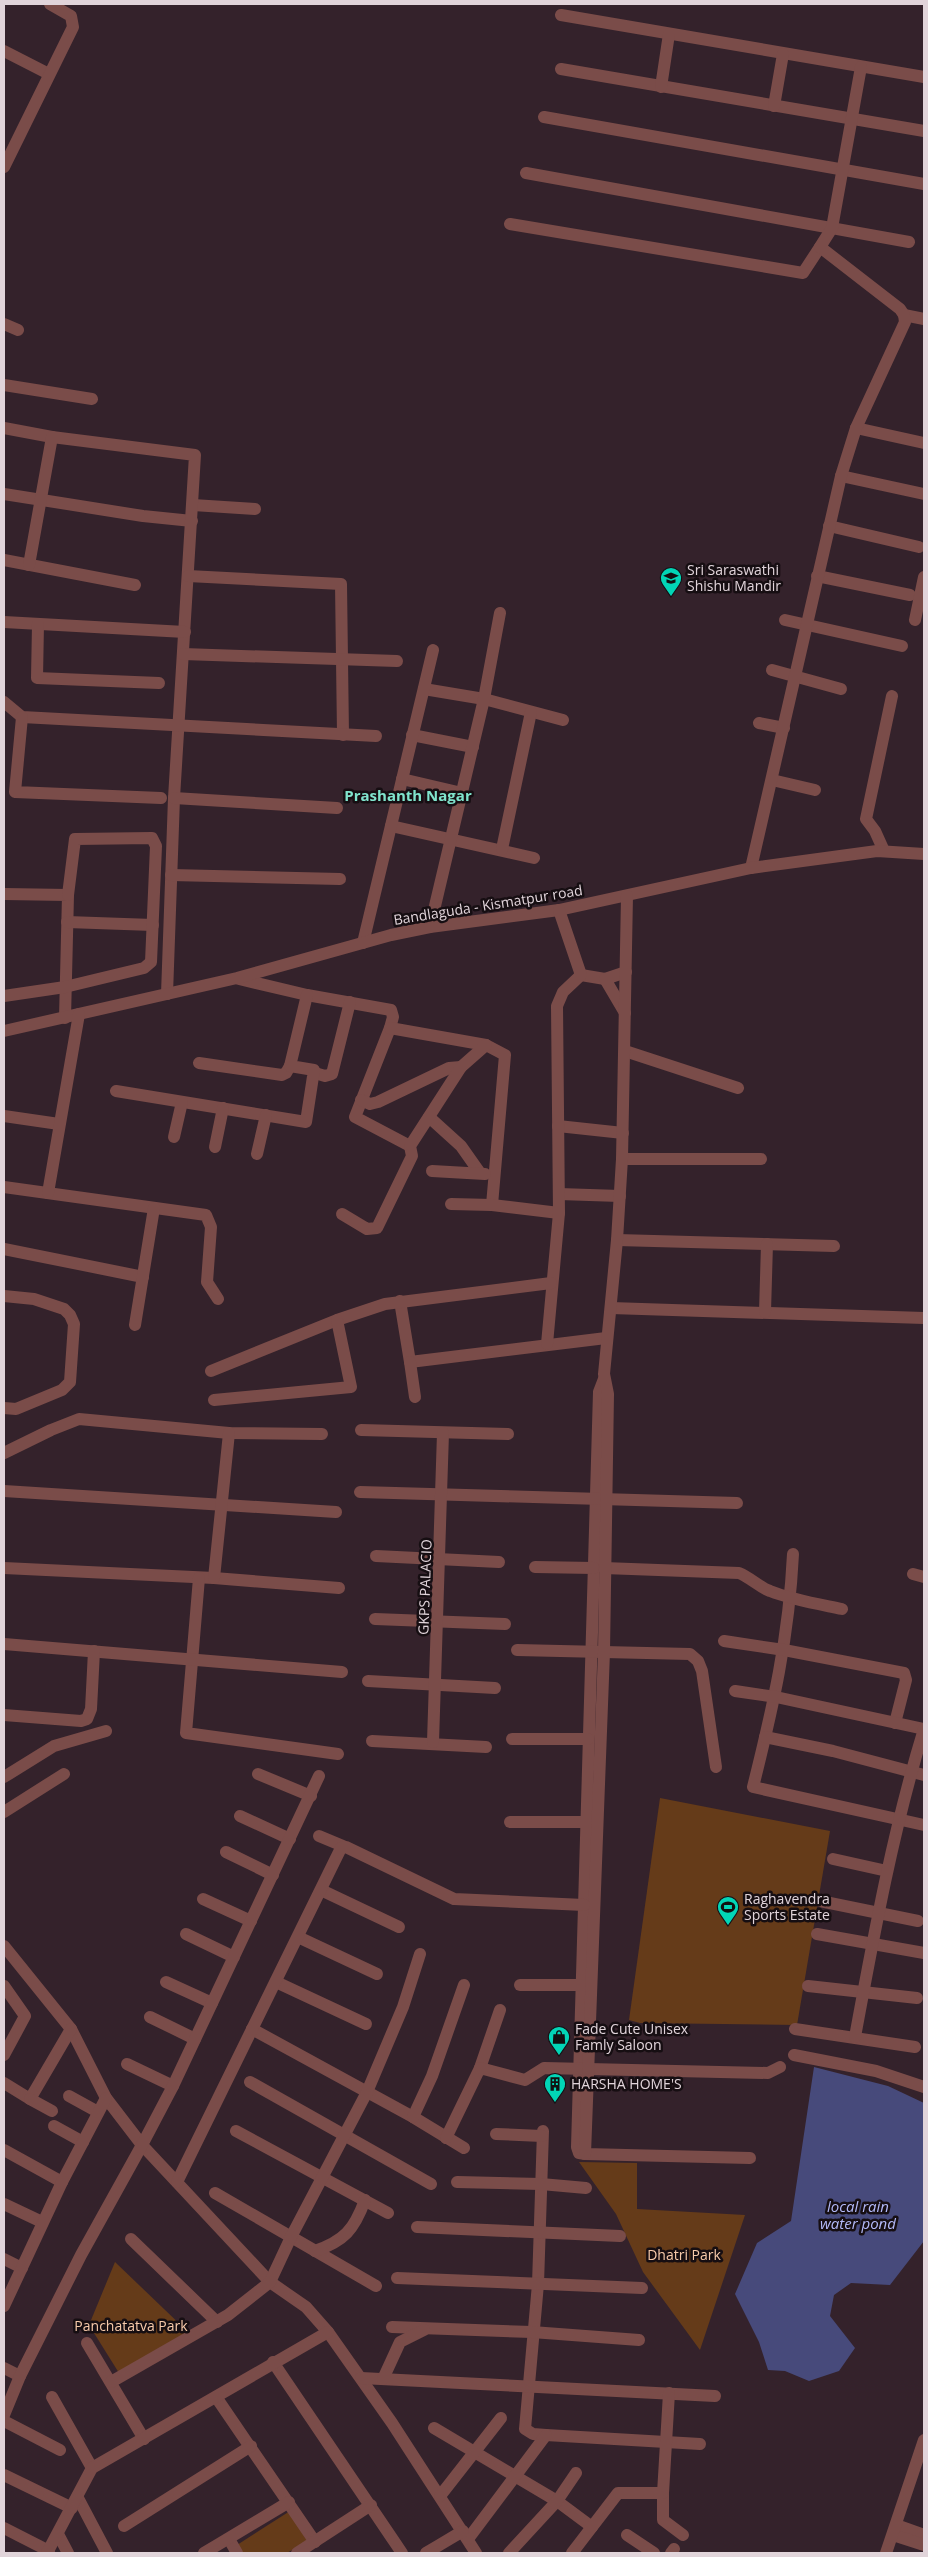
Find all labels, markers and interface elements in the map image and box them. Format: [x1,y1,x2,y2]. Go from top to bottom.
place label: Sri Saraswathi Shishu Mandir [687,560,781,595]
school or university icon: Sri Saraswathi Shishu Mandir [659,566,683,597]
district label: Prashanth Nagar [344,785,472,805]
street label: Bandlaguda - Kismatpur road [392,880,584,929]
street label: GKPS PALACIO [413,1539,436,1635]
place label: Raghavendra Sports Estate [744,1889,830,1924]
sports icon: Raghavendra Sports Estate [716,1895,740,1926]
place label: Fade Cute Unisex Famly Saloon [575,2019,689,2054]
shop icon: Fade Cute Unisex Famly Saloon [547,2025,571,2056]
building icon: HARSHA HOME'S [543,2072,567,2103]
place label: HARSHA HOME'S [571,2074,682,2093]
water label: local rain water pond [820,2196,896,2233]
park label: Dhatri Park [647,2245,721,2264]
park label: Panchatatva Park [74,2316,188,2335]

